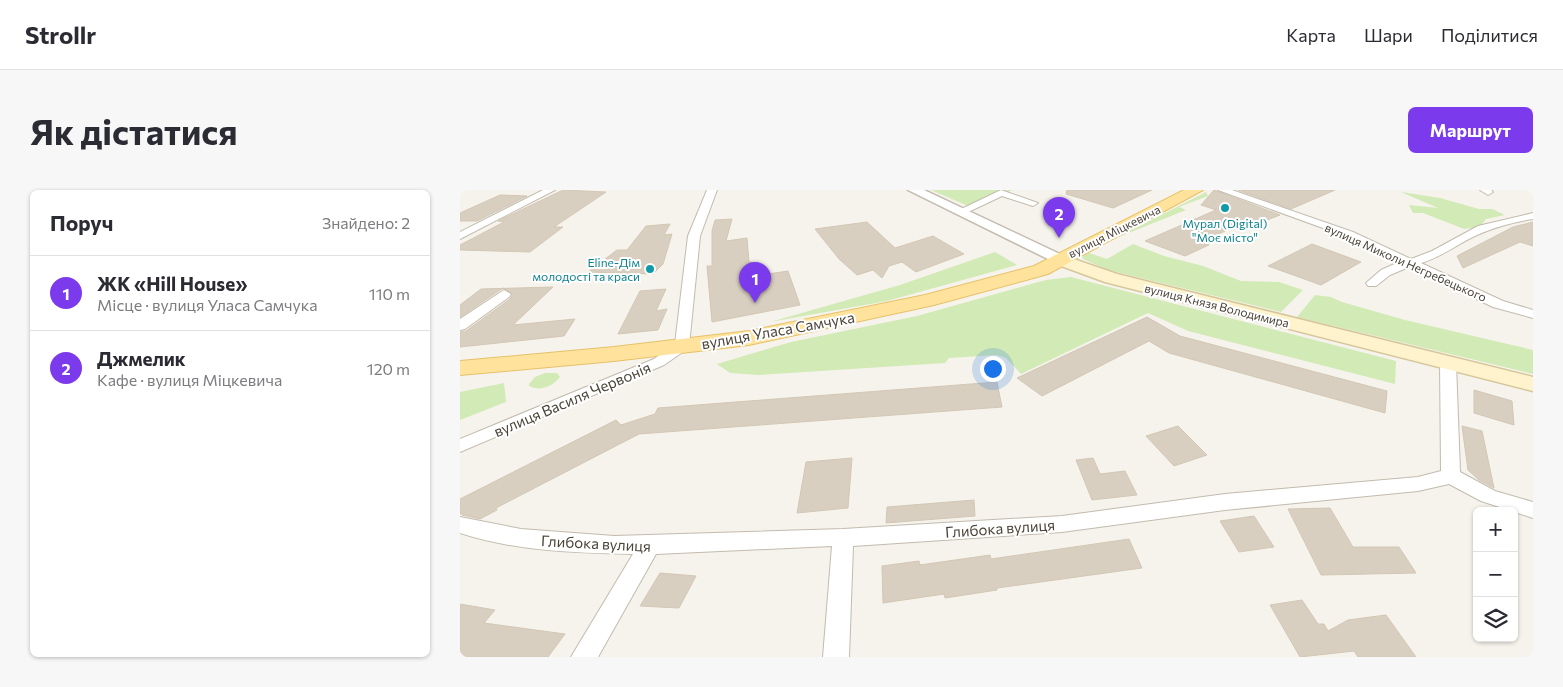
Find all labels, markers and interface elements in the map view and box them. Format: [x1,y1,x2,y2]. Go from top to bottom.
text: Strollr [25,20,96,49]
text: Карта [1286,24,1336,46]
text: Шари [1364,24,1413,46]
text: Поділитися [1441,24,1538,46]
button: Маршрут [1408,107,1533,153]
text: Як дістатися [30,109,238,152]
pin: 2 [1043,197,1075,238]
street label: вулиця Міцкевича [1066,202,1162,260]
marker: Мурал (Digital) "Моє місто" [1219,202,1231,214]
text: Поруч [50,210,113,235]
text: Знайдено: 2 [322,213,410,232]
place label: Мурал (Digital) "Моє місто" [1183,216,1267,244]
street label: вулиця Миколи Негребецького [1323,220,1489,304]
place label: Eline-Дім молодості та краси [533,255,640,283]
pin: 1 [739,262,771,303]
marker: Eline-Дім молодості та краси [644,263,656,275]
text: ЖК «Hill House» [97,272,247,295]
street label: вулиця Князя Володимира [1143,280,1291,330]
text: 1 [62,284,70,303]
text: 110 m [369,284,410,303]
text: Місце · вулиця Уласа Самчука [97,295,318,314]
street label: вулиця Уласа Самчука [700,308,856,352]
text: Джмелик [97,347,186,370]
your location [980,356,1006,382]
street label: вулиця Василя Червонія [491,358,653,440]
text: 2 [61,359,71,378]
text: 120 m [367,359,410,378]
text: Кафе · вулиця Міцкевича [97,370,282,389]
map controls [1473,507,1518,642]
button: + [1473,507,1518,552]
street label: Глибока вулиця [944,515,1056,541]
street label: Глибока вулиця [541,531,651,555]
button: − [1473,552,1518,597]
button: layers [1473,597,1518,642]

